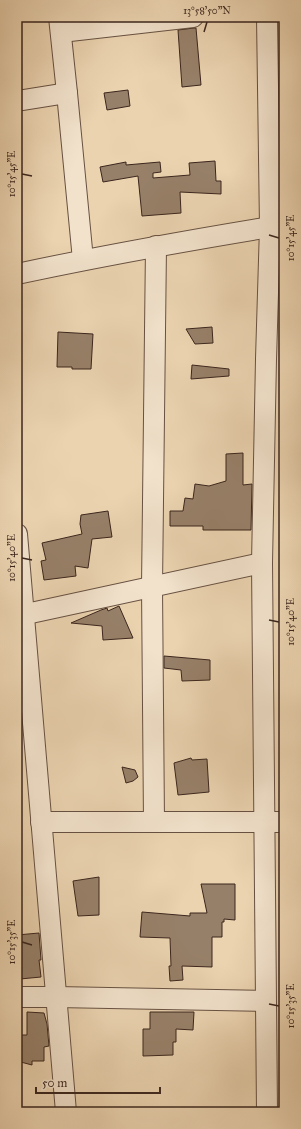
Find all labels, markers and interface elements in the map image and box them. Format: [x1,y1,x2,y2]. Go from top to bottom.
text: 13°58'50"N [183,5,231,17]
text: 10°15'45"E [6,151,18,197]
text: 10°15'45"E [285,215,297,261]
text: 10°15'40"E [6,534,18,582]
text: 10°15'40"E [285,598,297,646]
text: 10°15'35"E [6,920,18,964]
text: 10°15'35"E [285,984,297,1028]
scale bar [36,1069,160,1095]
text: 50 m [42,1076,67,1090]

